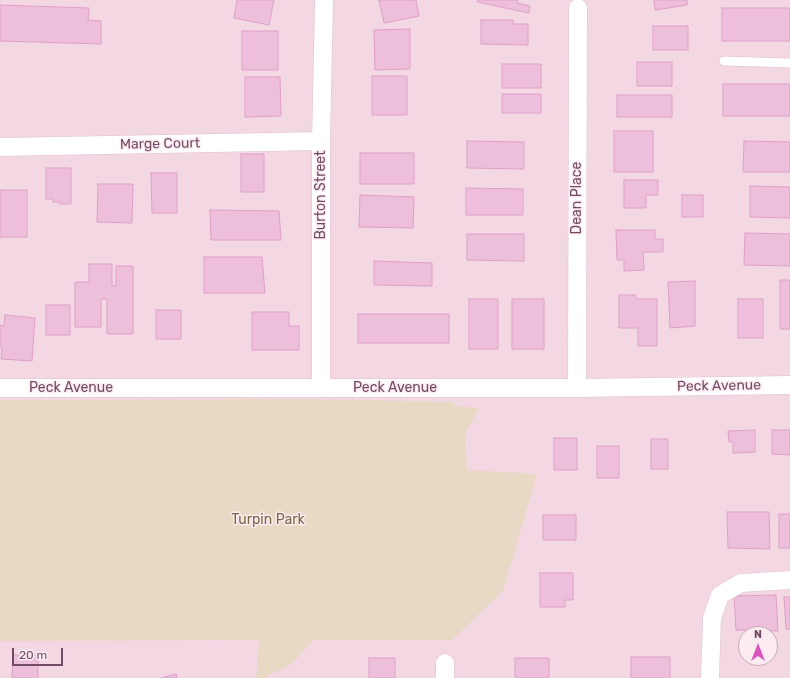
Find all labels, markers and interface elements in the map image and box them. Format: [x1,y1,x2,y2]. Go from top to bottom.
street label: Marge Court [120,135,200,153]
street label: Burton Street [313,151,329,239]
street label: Dean Place [569,162,585,234]
street label: Peck Avenue [677,377,761,395]
street label: Peck Avenue [29,380,113,396]
street label: Peck Avenue [353,380,437,396]
park label: Turpin Park [231,512,305,528]
north arrow [738,626,778,666]
text: N [754,628,762,641]
scale bar [14,640,65,666]
text: 20 m [19,648,47,662]

